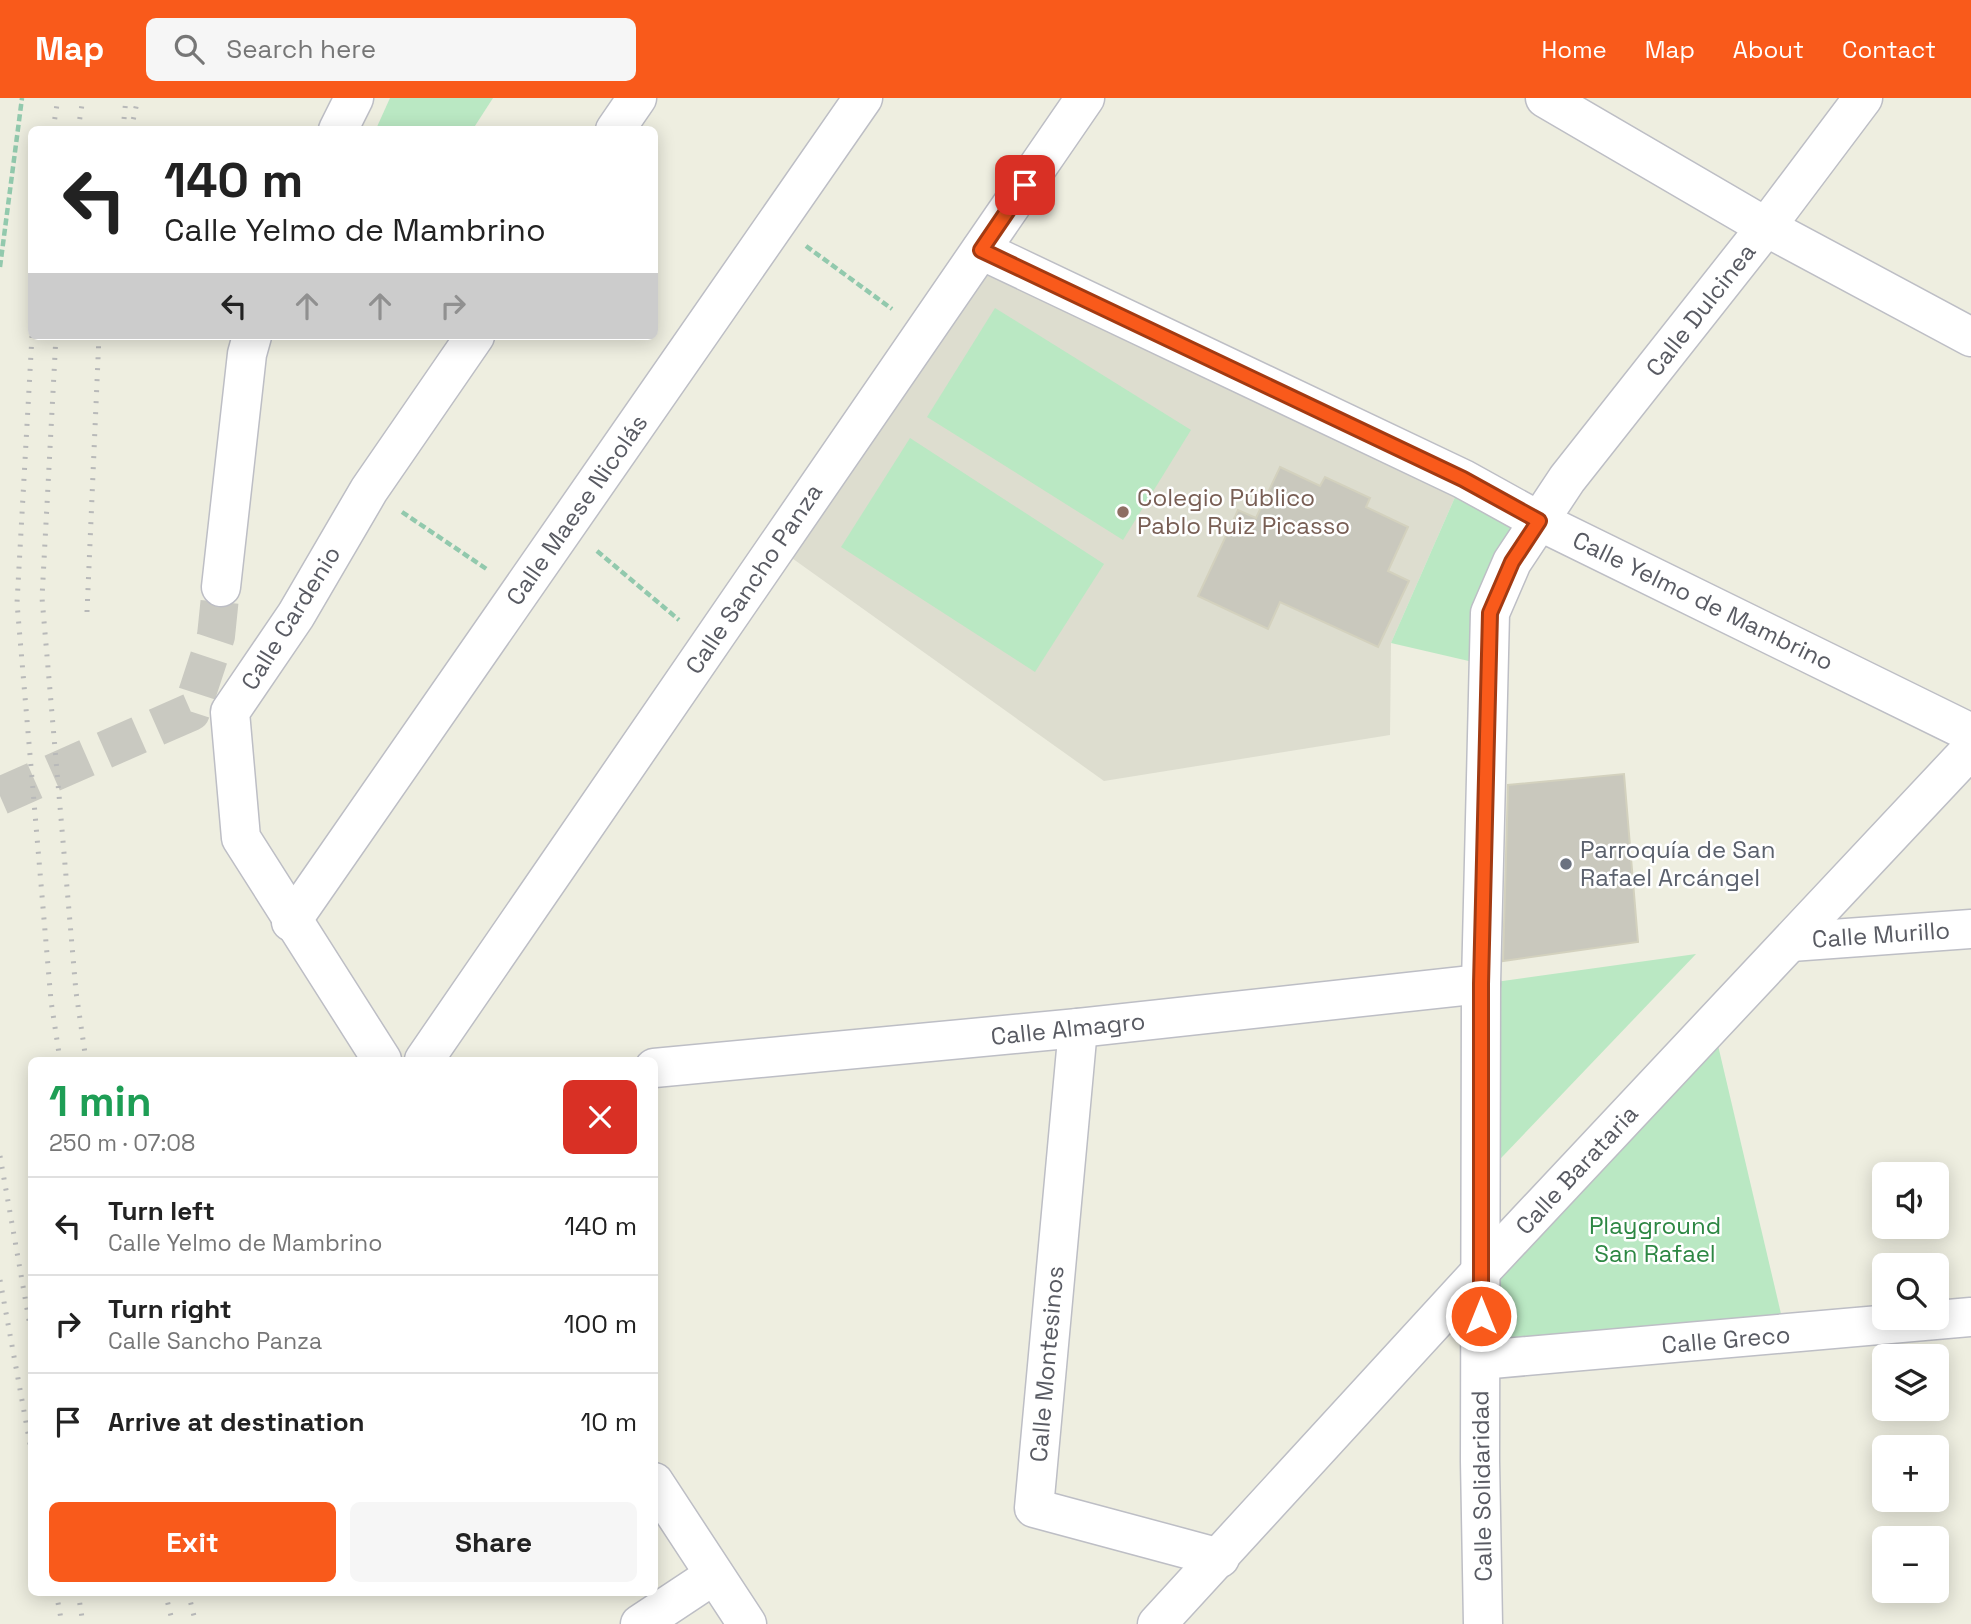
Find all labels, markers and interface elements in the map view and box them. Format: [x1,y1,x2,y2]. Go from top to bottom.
search box [146,18,636,81]
text: Map [35,28,104,70]
icon: search [170,30,208,68]
text: Search here [226,32,376,66]
text: Home [1541,34,1607,65]
text: Map [1645,34,1695,65]
text: About [1733,34,1804,65]
text: Contact [1842,34,1936,65]
text: 140 m [164,149,303,211]
icon: left [49,154,140,245]
pin [995,155,1055,215]
icon: arrive [1006,166,1044,204]
text: Calle Yelmo de Mambrino [164,210,546,250]
street label: Calle Dulcinea [1639,237,1762,383]
icon: left [215,287,253,325]
icon: ahead [288,287,326,325]
icon: ahead [361,287,399,325]
icon: right [434,287,472,325]
street label: Calle Maese Nicolás [499,408,654,611]
street label: Calle Sancho Panza [678,477,829,680]
place label: Colegio Público Pablo Ruiz Picasso [1137,482,1350,541]
marker: Colegio Público Pablo Ruiz Picasso [1115,504,1131,520]
street label: Calle Yelmo de Mambrino [1568,524,1839,677]
street label: Calle Cardenio [234,540,347,696]
place label: Parroquía de San Rafael Arcángel [1580,834,1775,893]
marker: Parroquía de San Rafael Arcángel [1558,856,1574,872]
street label: Calle Murillo [1811,914,1951,955]
street label: Calle Almagro [989,1005,1147,1052]
text: 1 min [49,1075,152,1128]
button: close [563,1080,637,1154]
street label: Calle Barataria [1509,1098,1645,1241]
text: 250 m · 07:08 [49,1128,195,1158]
map controls [1872,1162,1949,1603]
button: sound [1872,1162,1949,1239]
text: Turn left [108,1194,215,1228]
icon: left [49,1207,87,1245]
text: 140 m [564,1209,637,1243]
park label: Playground San Rafael [1589,1210,1721,1269]
text: Calle Yelmo de Mambrino [108,1228,382,1258]
button: search [1872,1253,1949,1330]
street label: Calle Montesinos [1022,1265,1071,1463]
position arrow [1444,1279,1518,1353]
text: Turn right [108,1292,232,1326]
icon: right [49,1305,87,1343]
text: 100 m [564,1307,637,1341]
street label: Calle Greco [1660,1318,1792,1361]
text: Calle Sancho Panza [108,1326,322,1356]
button: layers [1872,1344,1949,1421]
street label: Calle Solidaridad [1464,1390,1499,1582]
icon: arrive [49,1403,87,1441]
text: Arrive at destination [108,1405,365,1439]
text: 10 m [580,1405,637,1439]
button: + [1872,1435,1949,1512]
button: Exit [49,1502,336,1582]
button: Share [350,1502,637,1582]
button: − [1872,1526,1949,1603]

